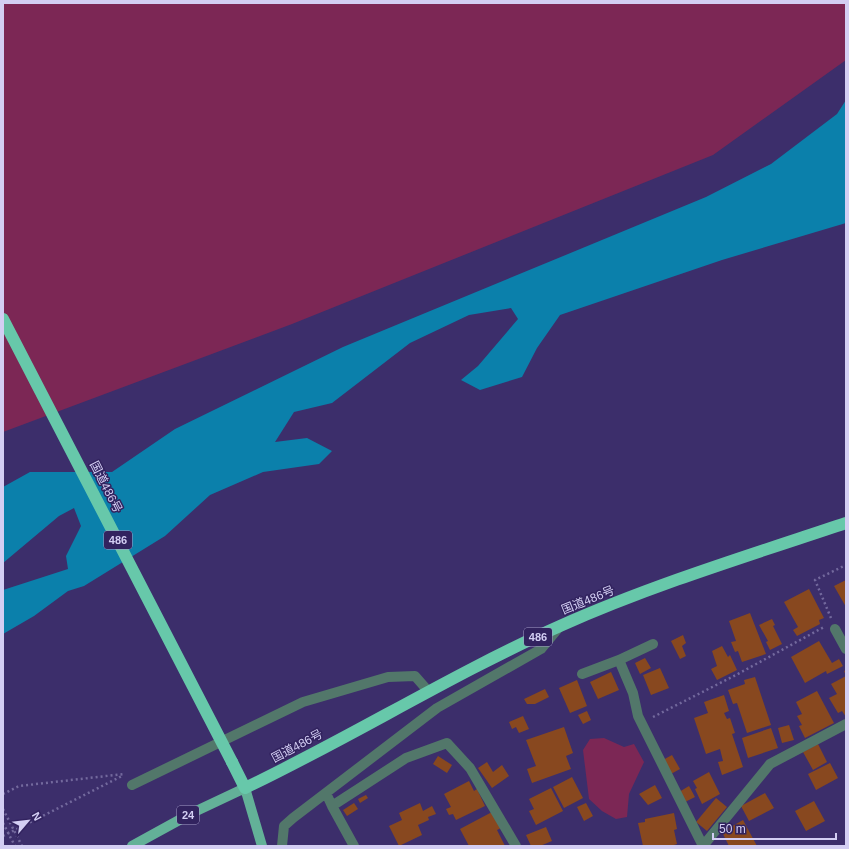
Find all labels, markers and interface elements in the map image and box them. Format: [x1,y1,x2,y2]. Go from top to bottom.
street label: 国道486号 [87,459,125,515]
road number: 486 [104,531,132,549]
street label: 国道486号 [559,583,617,617]
road number: 486 [524,628,552,646]
street label: 国道486号 [269,727,325,765]
north arrow [8,801,48,841]
road number: 24 [177,806,199,824]
text: N [30,810,44,823]
scale bar [713,815,836,841]
text: 50 m [719,822,746,836]

